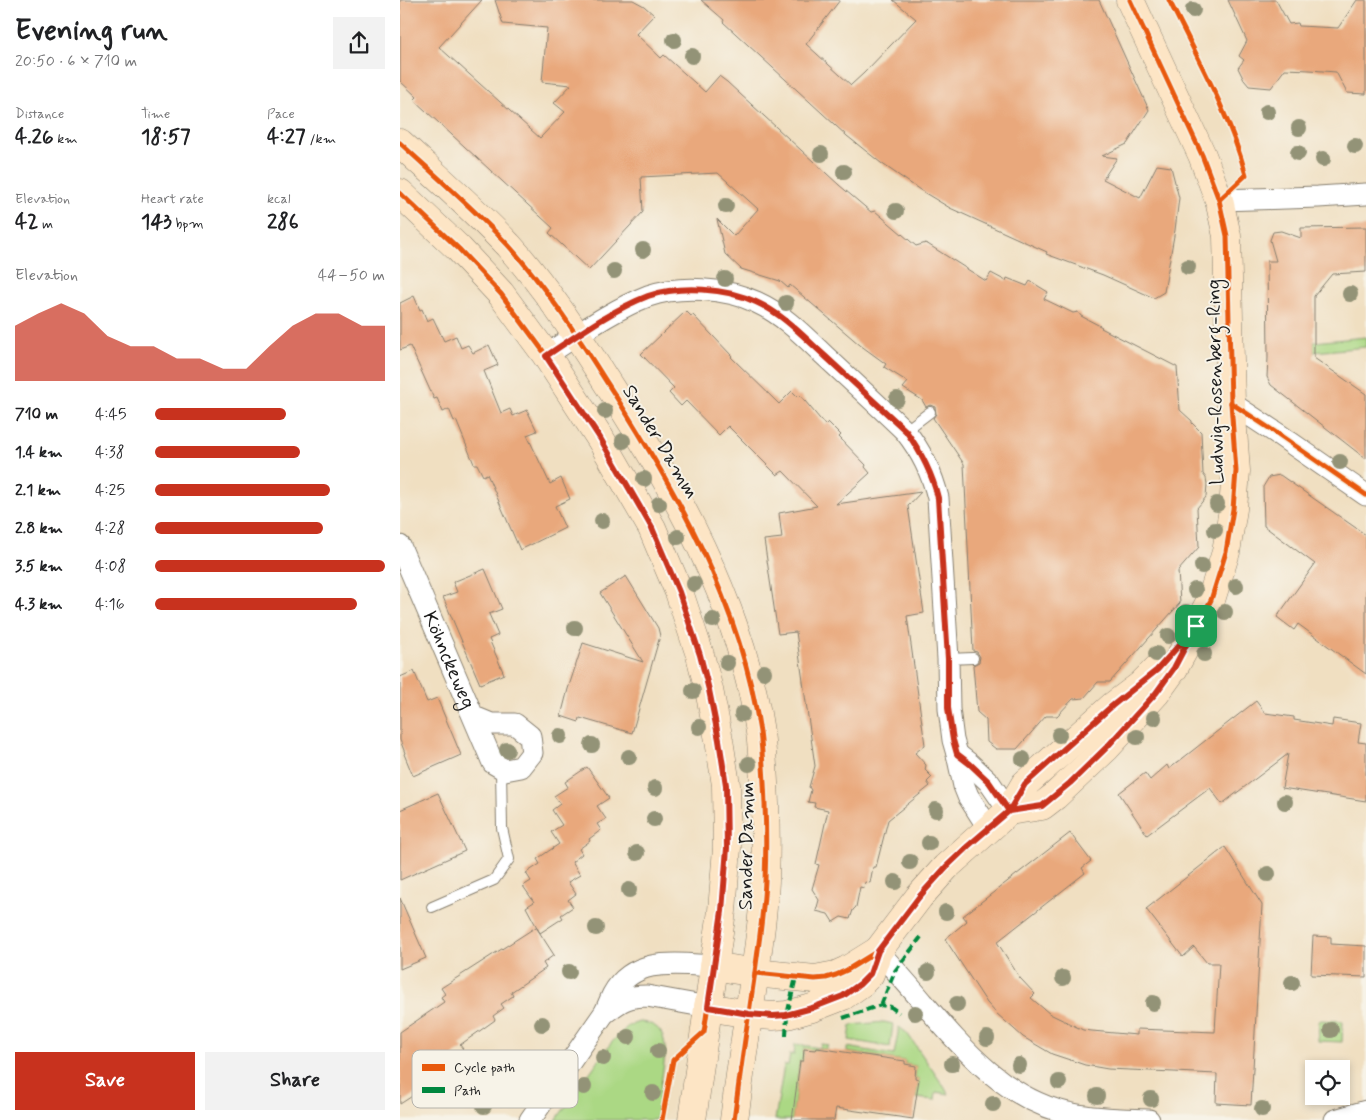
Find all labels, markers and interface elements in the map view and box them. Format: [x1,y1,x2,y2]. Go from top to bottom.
text: Evening run [15,13,168,50]
button: share [333,17,385,69]
text: 20:50 · 6 × 710 m [15,51,137,72]
text: Distance [15,105,64,123]
text: Time [141,105,170,123]
text: Pace [267,105,295,123]
text: 4.26 [15,123,54,151]
text: 18:57 [141,123,191,151]
text: 4:27 [267,123,306,151]
text: km [54,130,78,148]
text: /km [306,130,336,148]
text: Elevation [15,190,70,208]
text: Heart rate [141,190,204,208]
text: kcal [267,190,291,208]
text: 42 [15,208,38,236]
text: 143 [141,208,172,236]
text: 286 [267,208,299,236]
text: m [38,215,53,233]
text: bpm [172,215,204,233]
text: Elevation [15,265,78,286]
text: 44–50 m [318,265,385,286]
street label: Ludwig-Rosenberg-Ring [1201,279,1233,485]
street label: Sander Damm [615,380,705,504]
text: 710 m [15,404,58,425]
text: 4:45 [95,404,126,425]
text: 1.4 km [15,442,62,463]
text: 4:38 [95,442,125,463]
text: 2.1 km [15,480,61,501]
text: 4:25 [95,480,125,501]
text: 2.8 km [15,518,63,539]
text: 4:28 [95,518,125,539]
text: 3.5 km [15,556,63,577]
text: 4:08 [95,556,126,577]
text: 4.3 km [15,594,63,615]
text: 4:16 [95,594,125,615]
pin [1175,605,1217,647]
street label: Köhnckeweg [416,607,482,713]
icon: arrive [1182,612,1210,640]
street label: Sander Damm [732,782,762,910]
legend [412,1050,578,1108]
button: Save [15,1052,195,1110]
button: Share [205,1052,385,1110]
text: Cycle path [454,1059,515,1077]
map controls [1305,1060,1350,1105]
button: locate [1305,1060,1350,1105]
text: Path [454,1082,481,1100]

